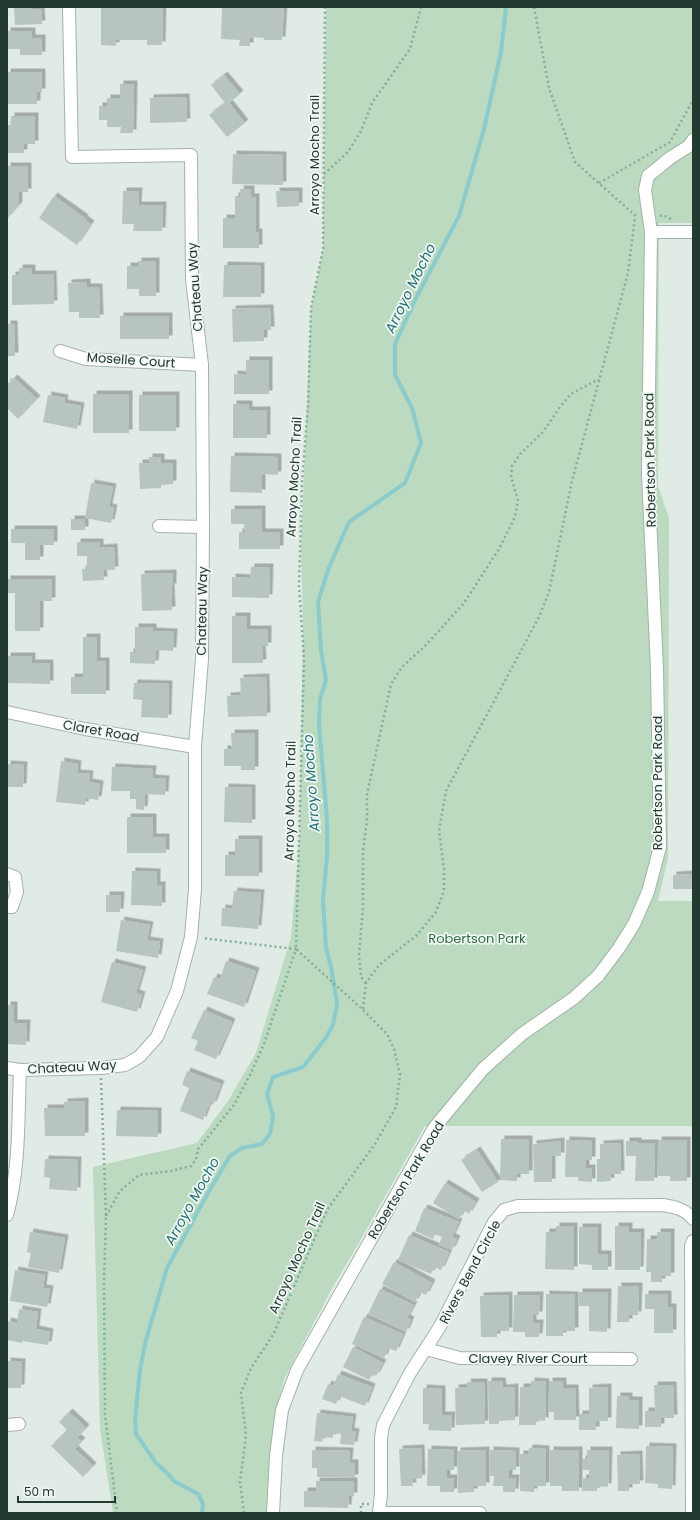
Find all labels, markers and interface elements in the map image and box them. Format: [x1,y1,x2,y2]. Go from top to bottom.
street label: Arroyo Mocho Trail [305,95,324,215]
water label: Arroyo Mocho [379,240,440,337]
street label: Chateau Way [182,241,208,332]
street label: Moselle Court [86,347,176,373]
street label: Robertson Park Road [639,393,661,527]
street label: Arroyo Mocho Trail [281,416,307,538]
street label: Chateau Way [192,566,212,656]
street label: Claret Road [61,715,141,747]
street label: Robertson Park Road [648,716,667,850]
water label: Arroyo Mocho [298,734,324,833]
street label: Arroyo Mocho Trail [279,741,301,861]
park label: Robertson Park [428,929,526,948]
street label: Chateau Way [27,1055,118,1079]
street label: Robertson Park Road [363,1117,449,1243]
water label: Arroyo Mocho [159,1154,224,1249]
street label: Arroyo Mocho Trail [264,1199,330,1317]
street label: Rivers Bend Circle [435,1217,505,1327]
street label: Clavey River Court [468,1349,588,1368]
scale bar [18,1478,115,1504]
text: 50 m [24,1483,55,1500]

